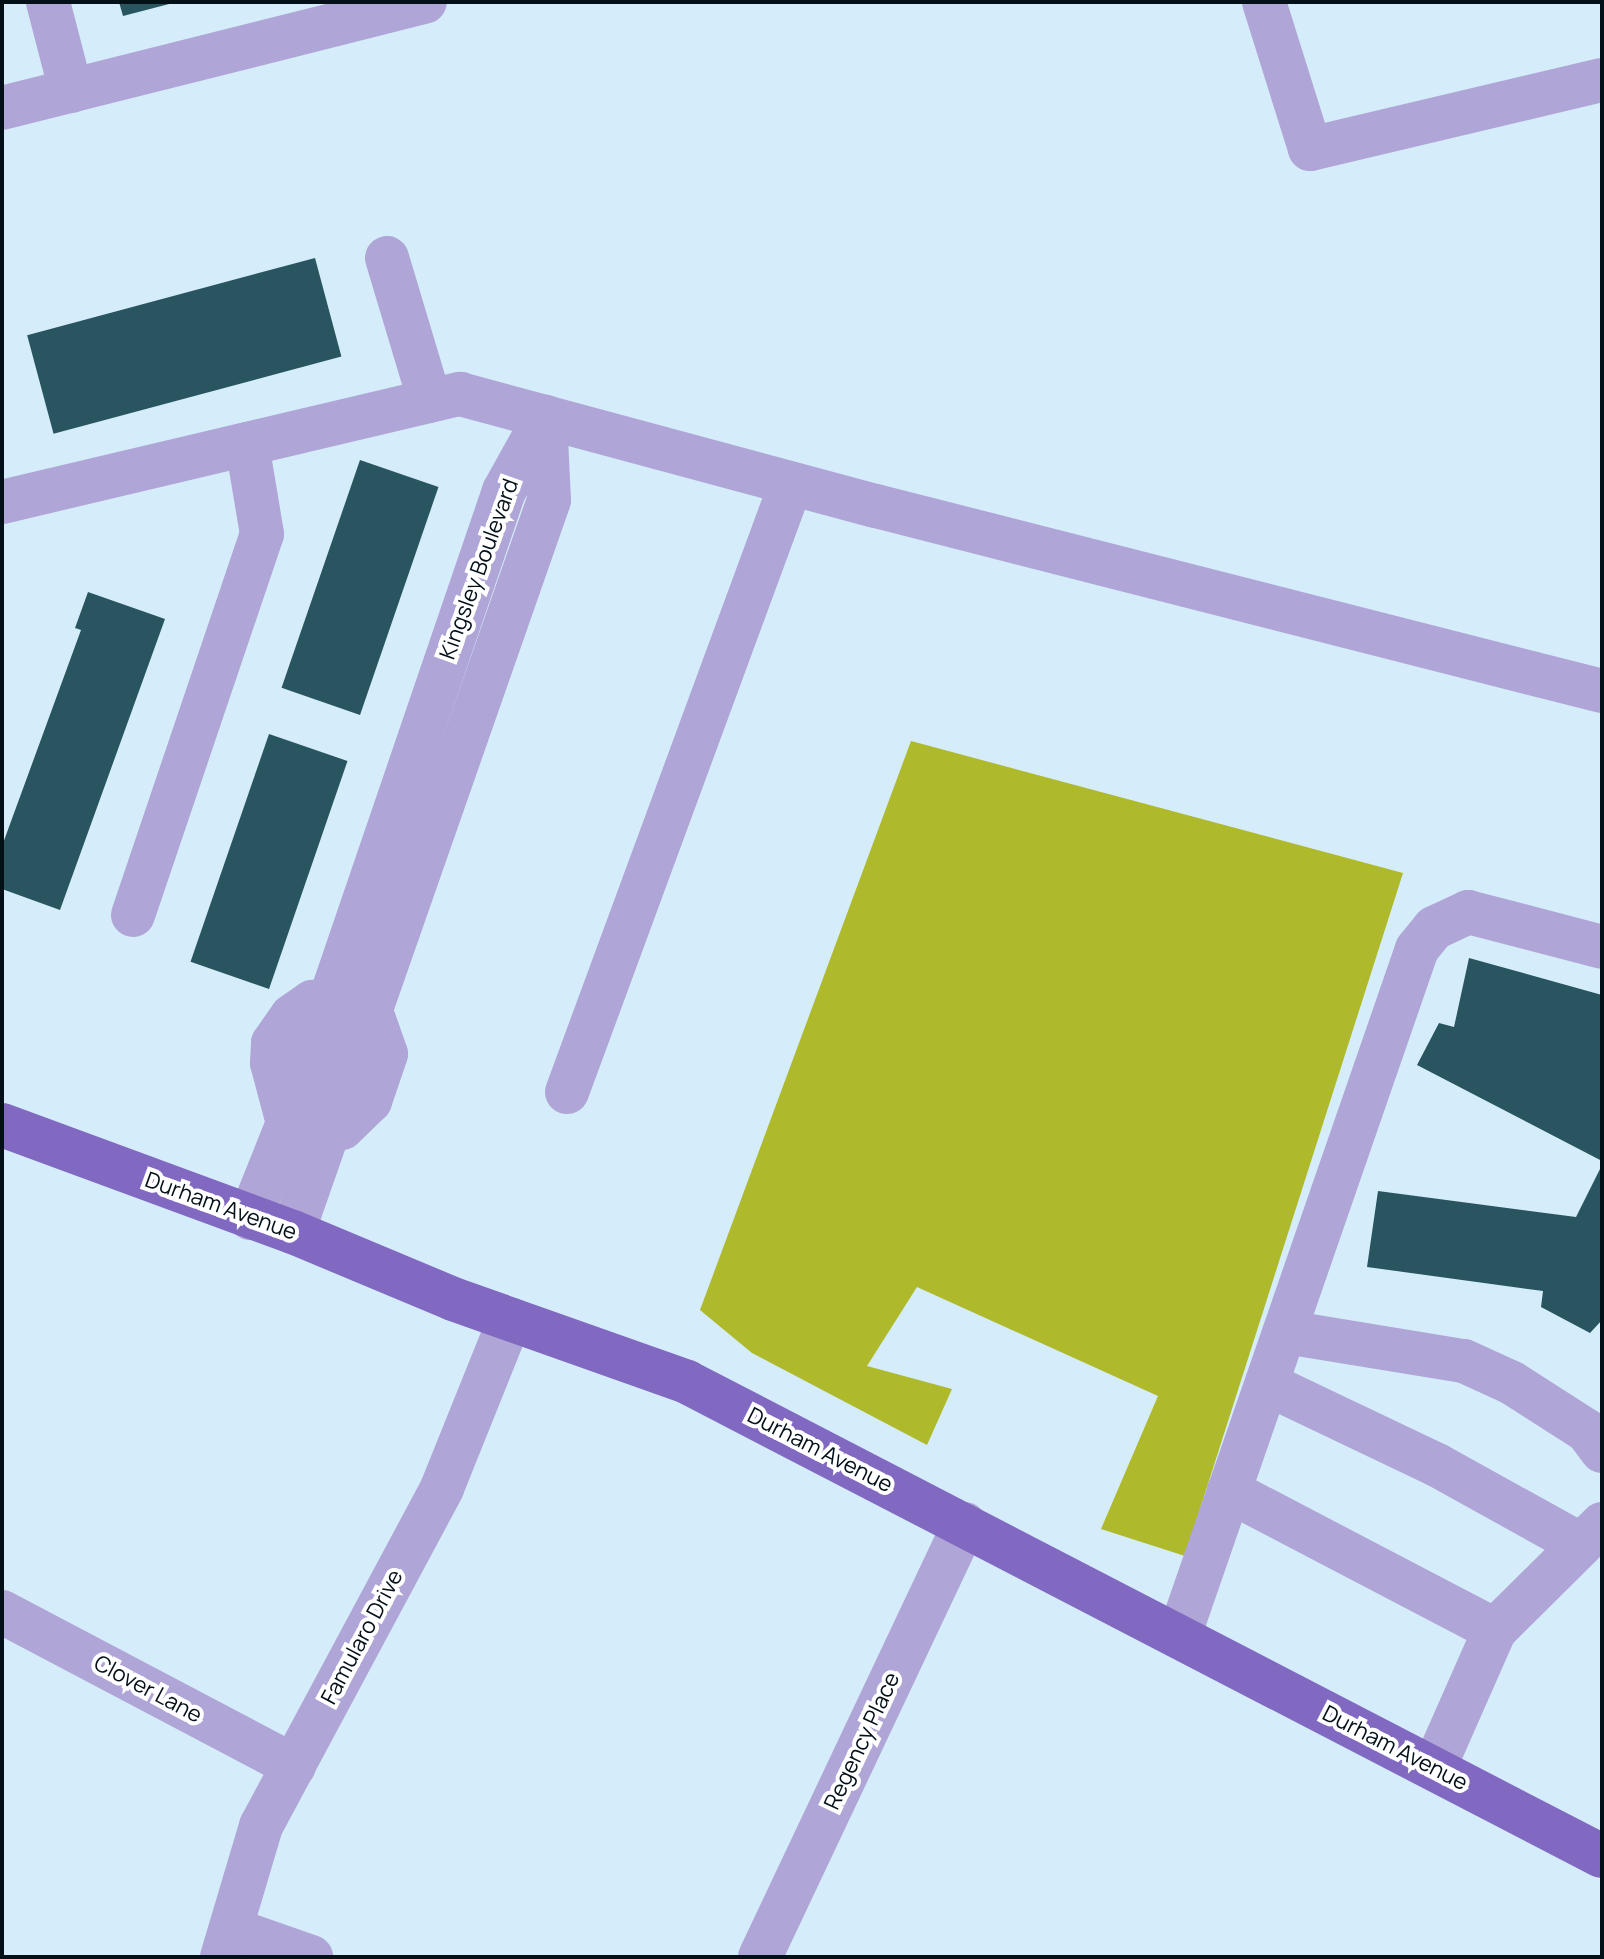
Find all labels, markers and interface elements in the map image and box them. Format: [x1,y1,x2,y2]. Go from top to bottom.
street label: Kingsley Boulevard [434,475,524,663]
street label: Durham Avenue [142,1166,300,1246]
street label: Durham Avenue [743,1402,897,1498]
street label: Famularo Drive [315,1565,409,1709]
street label: Clover Lane [89,1649,207,1729]
street label: Regency Place [819,1668,905,1814]
street label: Durham Avenue [1318,1700,1472,1796]

